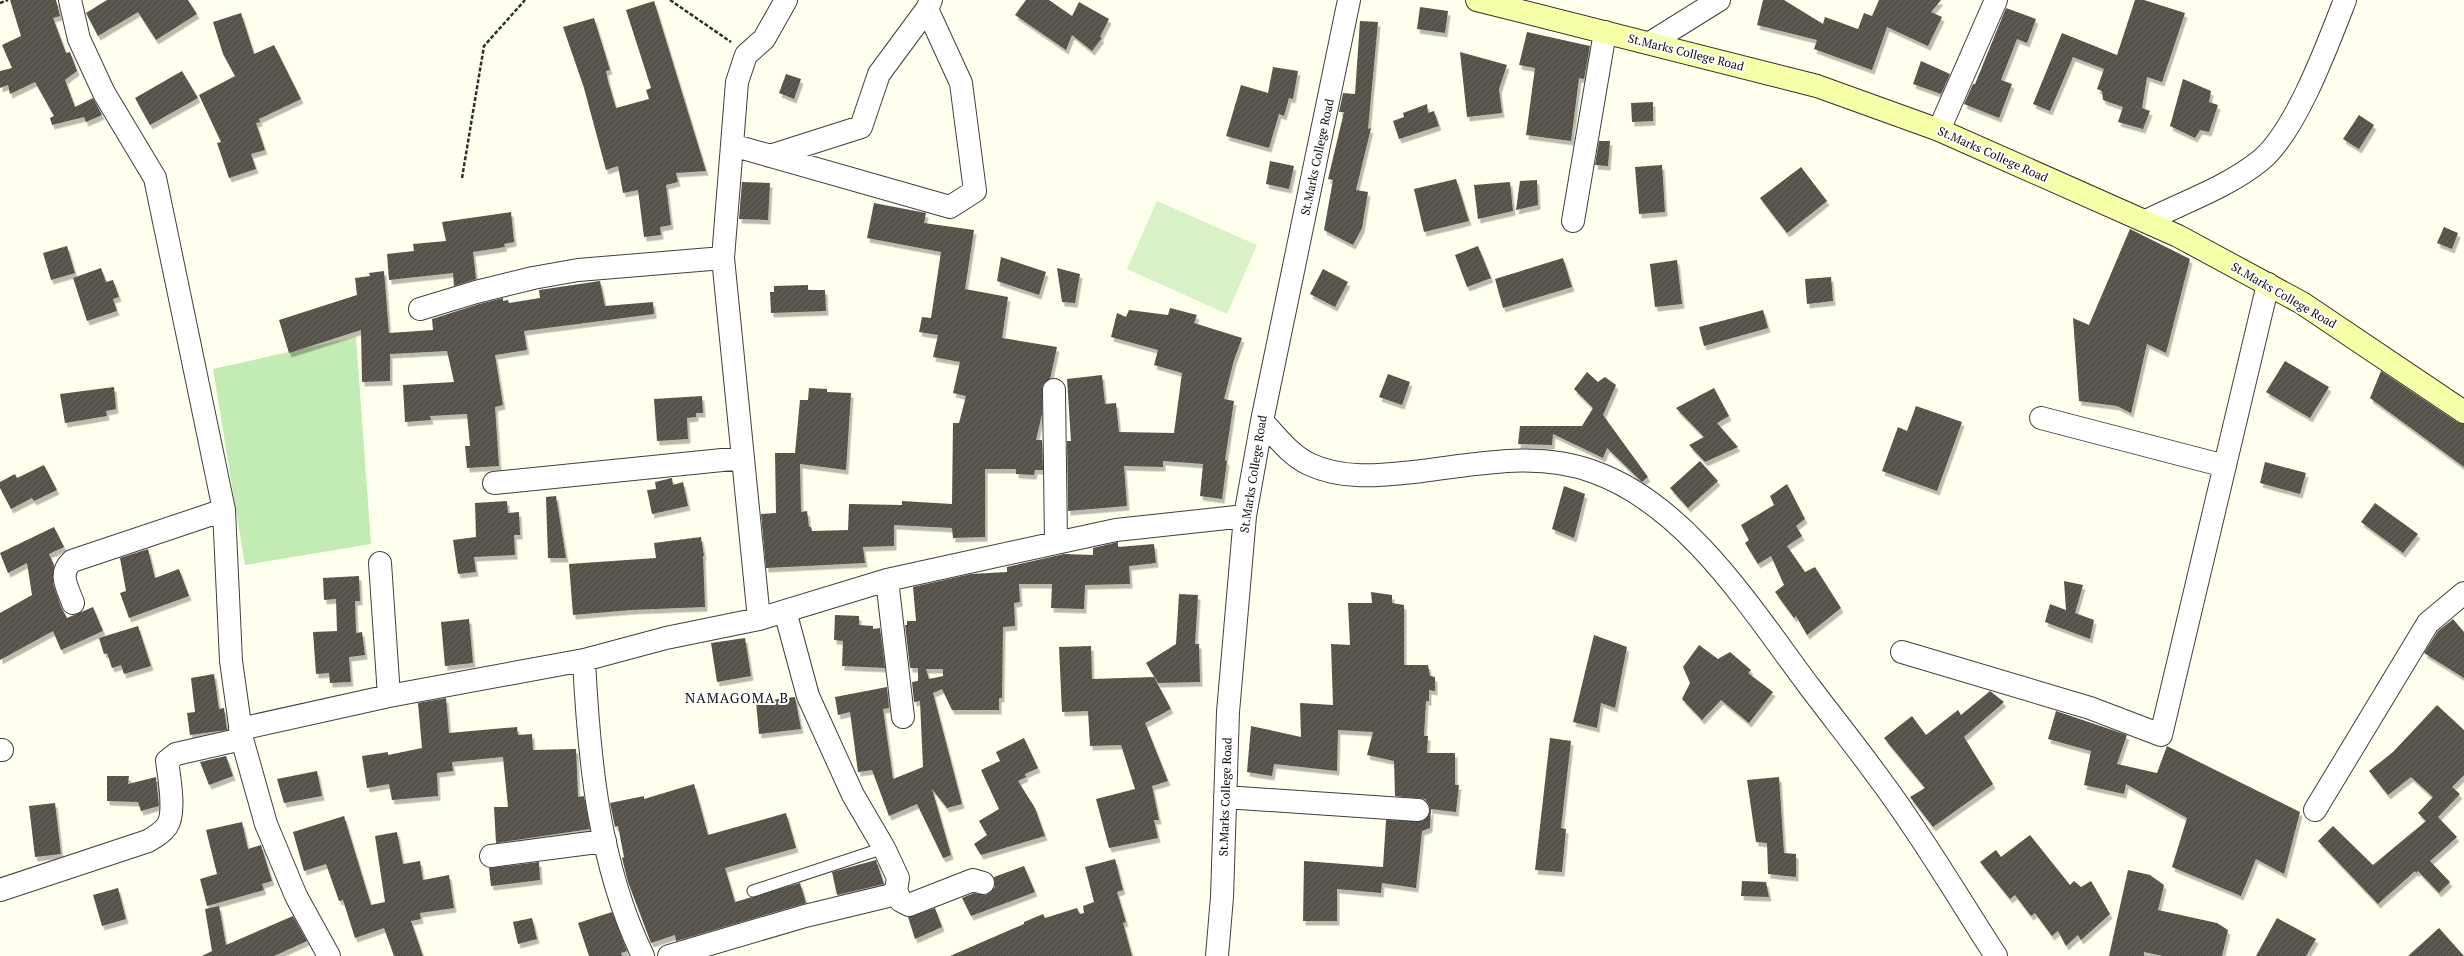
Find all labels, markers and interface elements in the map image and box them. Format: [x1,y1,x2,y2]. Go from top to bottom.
street label: St.Marks College Road [1626,30,1746,74]
street label: St.Marks College Road [1297,97,1337,217]
street label: St.Marks College Road [1936,123,2051,185]
street label: St.Marks College Road [2229,259,2340,331]
street label: St.Marks College Road [1236,414,1270,534]
district label: NAMAGOMA B [685,688,789,707]
street label: St.Marks College Road [1215,737,1235,857]

